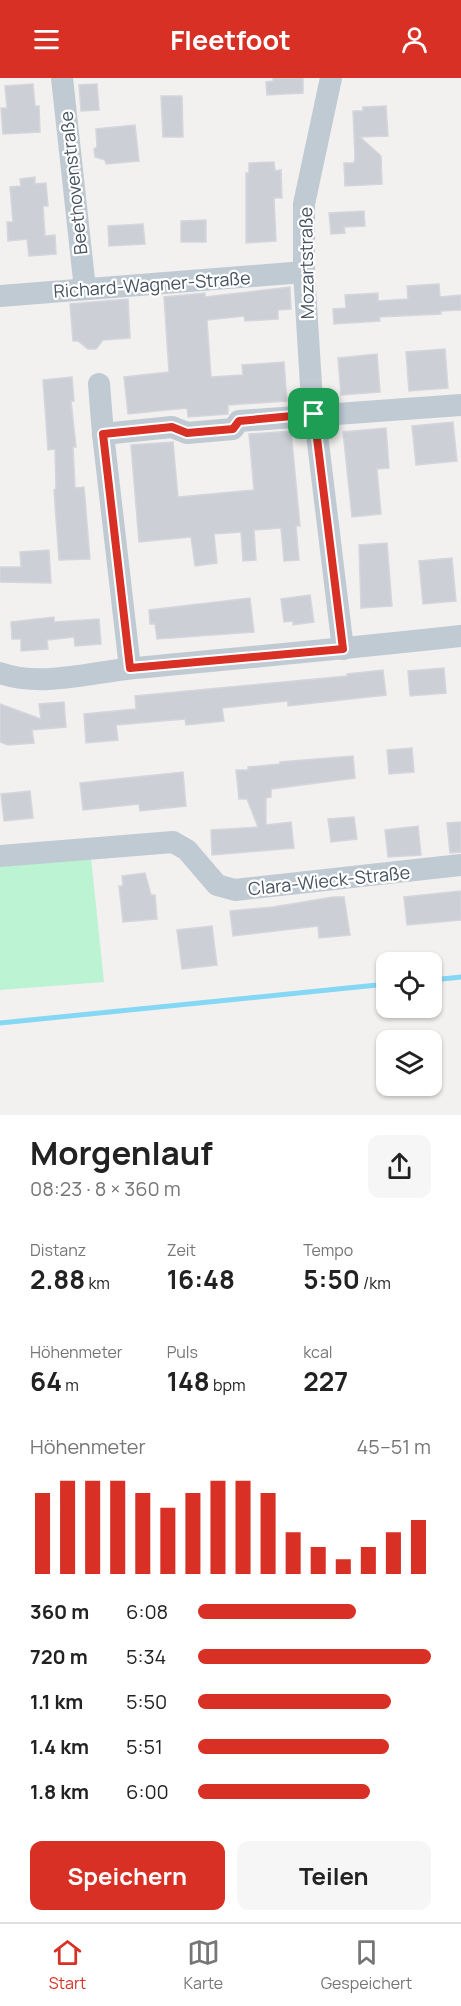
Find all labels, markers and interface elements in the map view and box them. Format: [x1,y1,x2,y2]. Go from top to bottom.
text: Fleetfoot [170,21,291,58]
icon: menu [30,23,63,56]
icon: person [398,23,431,56]
street label: Beethovenstraße [54,110,92,256]
street label: Mozartstraße [293,207,319,319]
street label: Richard-Wagner-Straße [53,265,251,303]
pin [288,388,339,439]
icon: arrive [297,397,330,430]
street label: Clara-Wieck-Straße [247,860,411,900]
map controls [376,952,442,1096]
button: locate [376,952,442,1018]
button: layers [376,1030,442,1096]
text: Morgenlauf [30,1130,213,1175]
button: share [368,1135,431,1198]
text: 08:23 · 8 × 360 m [30,1175,181,1202]
text: Distanz [30,1239,86,1261]
text: Zeit [167,1239,196,1261]
text: Tempo [303,1239,353,1261]
text: 2.88 [30,1261,85,1297]
text: 16:48 [167,1261,235,1297]
text: 5:50 [303,1261,360,1297]
text: km [85,1272,110,1294]
text: /km [360,1272,391,1294]
text: Höhenmeter [30,1341,123,1363]
text: Puls [167,1341,198,1363]
text: kcal [303,1341,333,1363]
text: 64 [30,1363,62,1399]
text: 148 [167,1363,210,1399]
text: 227 [303,1363,348,1399]
text: m [62,1374,79,1396]
text: bpm [210,1374,246,1396]
text: Höhenmeter [30,1433,146,1460]
text: 45–51 m [357,1433,431,1460]
text: 360 m [30,1598,89,1625]
text: 6:08 [126,1598,168,1625]
text: 720 m [30,1643,88,1670]
text: 5:34 [126,1643,166,1670]
text: 1.1 km [30,1688,83,1715]
text: 5:50 [126,1688,167,1715]
text: 1.4 km [30,1733,89,1760]
text: 5:51 [126,1733,163,1760]
text: 1.8 km [30,1778,89,1805]
text: 6:00 [126,1778,169,1805]
button: Speichern [30,1841,225,1910]
button: Teilen [237,1841,431,1910]
tab: Start [49,1936,86,1994]
tab: Karte [184,1936,223,1994]
tab: Gespeichert [321,1936,412,1994]

